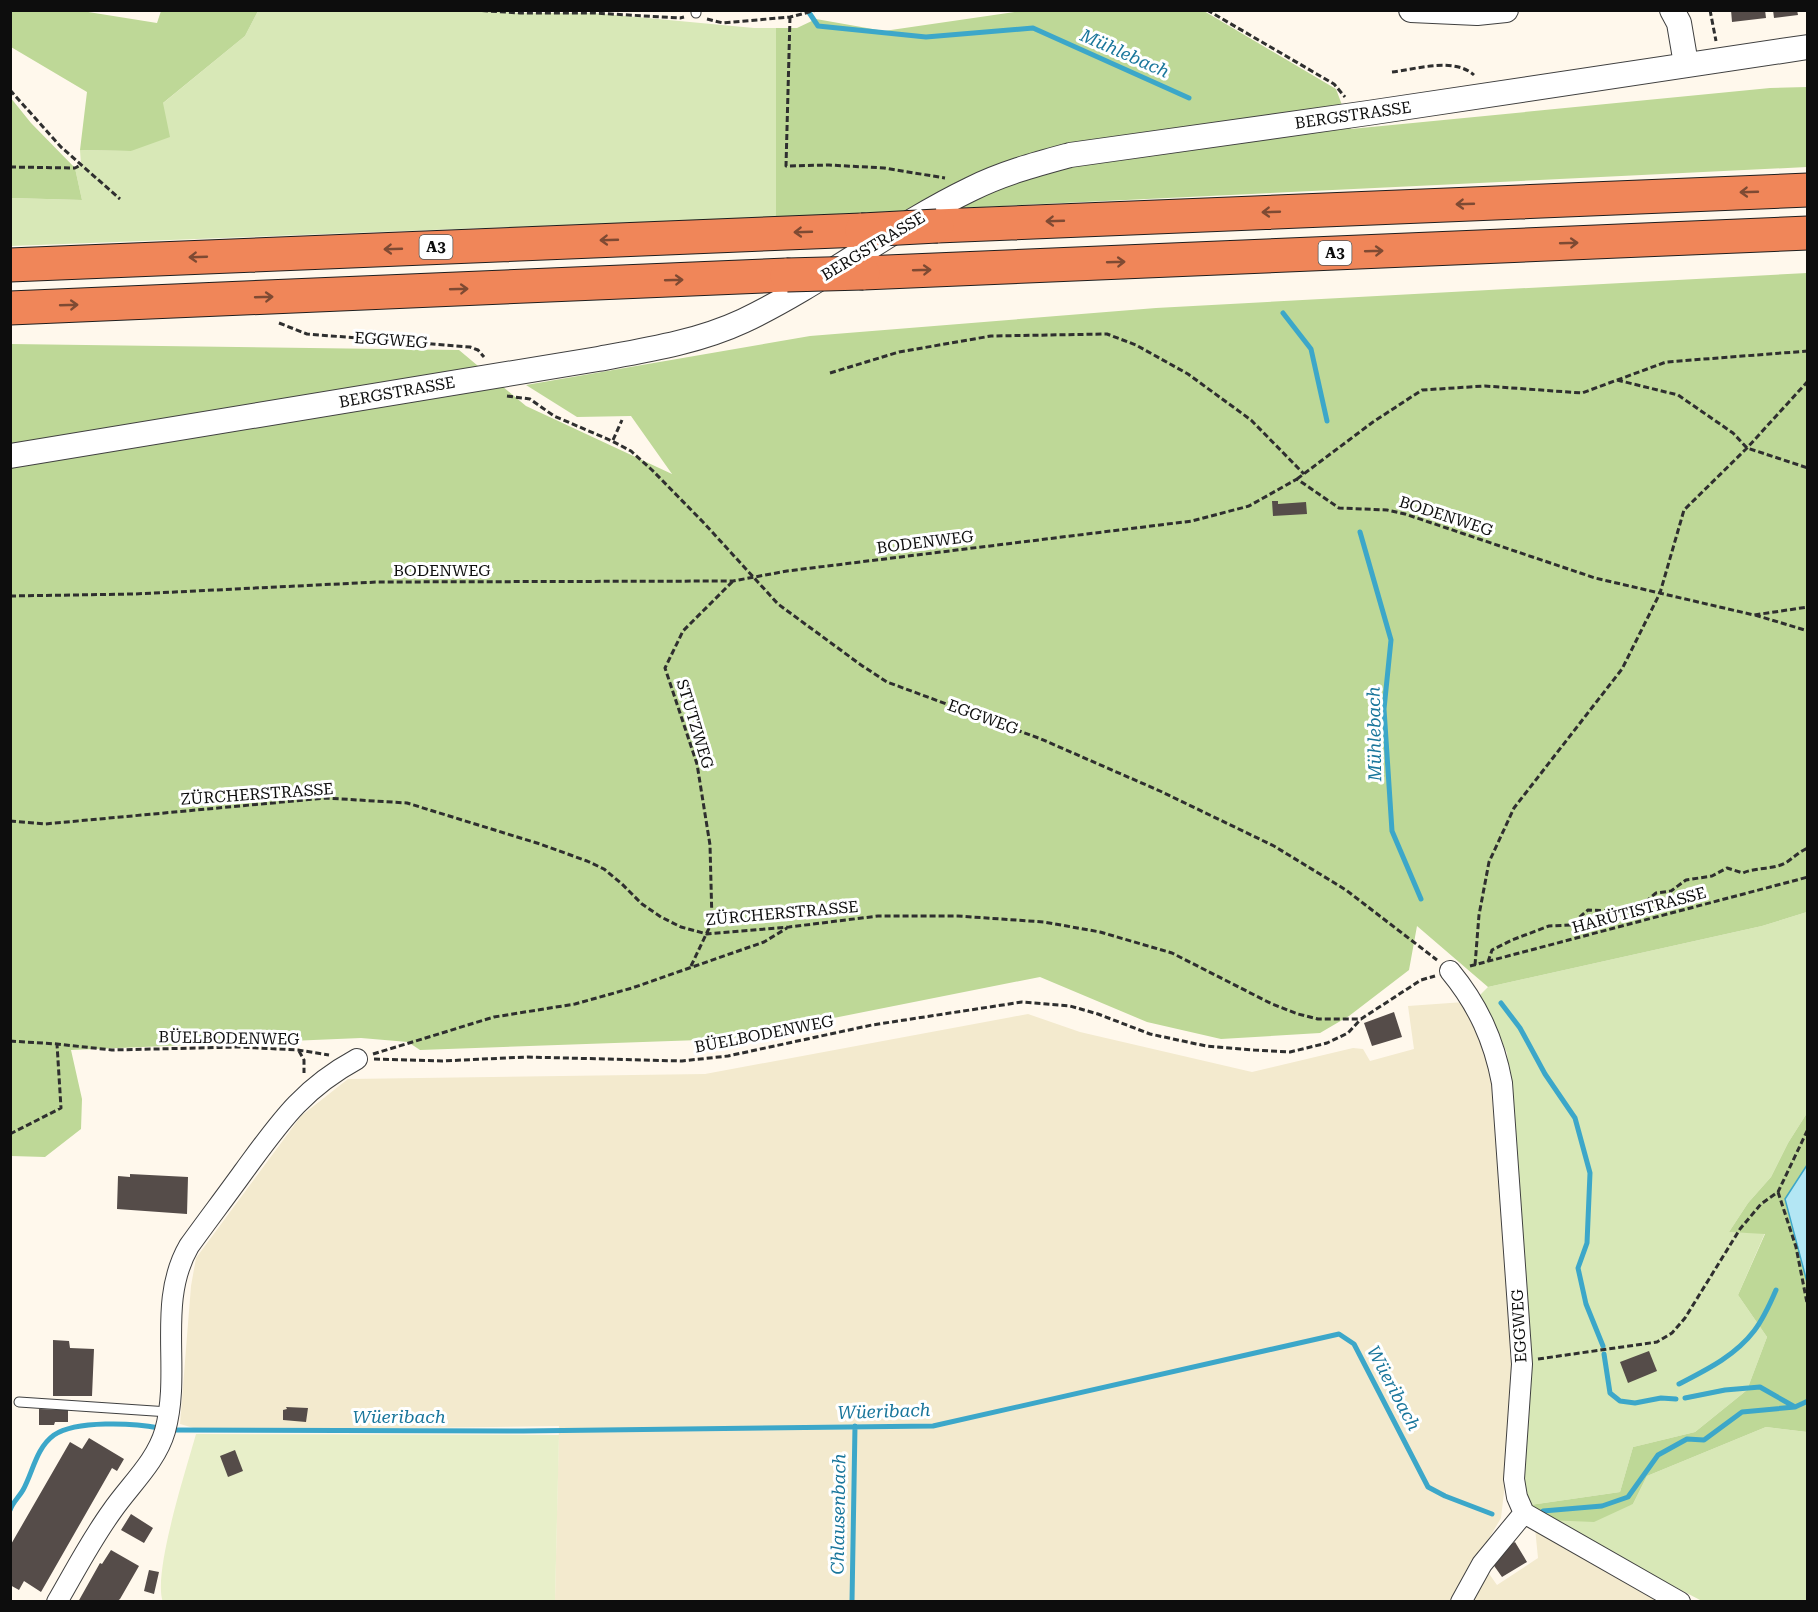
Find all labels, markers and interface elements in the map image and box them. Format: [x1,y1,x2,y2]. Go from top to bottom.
water label: Mühlebach [1076,24,1173,82]
street label: BERGSTRASSE [1293,97,1413,133]
one-way arrow [1740,186,1760,198]
one-way arrow [1456,198,1476,209]
one-way arrow [1261,207,1281,218]
street label: BERGSTRASSE [818,208,928,284]
one-way arrow [1045,216,1065,227]
one-way arrow [794,226,814,237]
one-way arrow [599,234,619,245]
road number: A3 [420,235,452,259]
one-way arrow [1559,237,1579,249]
road number: A3 [1318,241,1352,265]
one-way arrow [383,243,403,254]
one-way arrow [1364,246,1384,257]
one-way arrow [188,251,208,262]
one-way arrow [1106,256,1126,268]
one-way arrow [911,265,931,276]
one-way arrow [664,274,684,285]
one-way arrow [448,283,468,294]
one-way arrow [253,291,273,302]
one-way arrow [58,300,78,311]
street label: EGGWEG [354,328,429,352]
street label: BERGSTRASSE [337,372,457,412]
street label: BODENWEG [1397,492,1496,540]
street label: BODENWEG [875,527,975,557]
street label: BODENWEG [393,561,491,580]
street label: STUTZWEG [672,677,718,772]
water label: Mühlebach [1363,686,1385,783]
street label: EGGWEG [945,695,1021,739]
street label: ZÜRCHERSTRASSE [180,779,334,809]
street label: HARÜTISTRASSE [1570,883,1708,937]
street label: ZÜRCHERSTRASSE [705,897,859,929]
street label: BÜELBODENWEG [693,1011,836,1057]
street label: BÜELBODENWEG [158,1027,300,1049]
street label: EGGWEG [1508,1288,1530,1363]
water label: Wüeribach [1363,1342,1425,1434]
water label: Wüeribach [837,1399,931,1423]
water label: Wüeribach [352,1406,446,1427]
water label: Chlausenbach [826,1453,850,1575]

